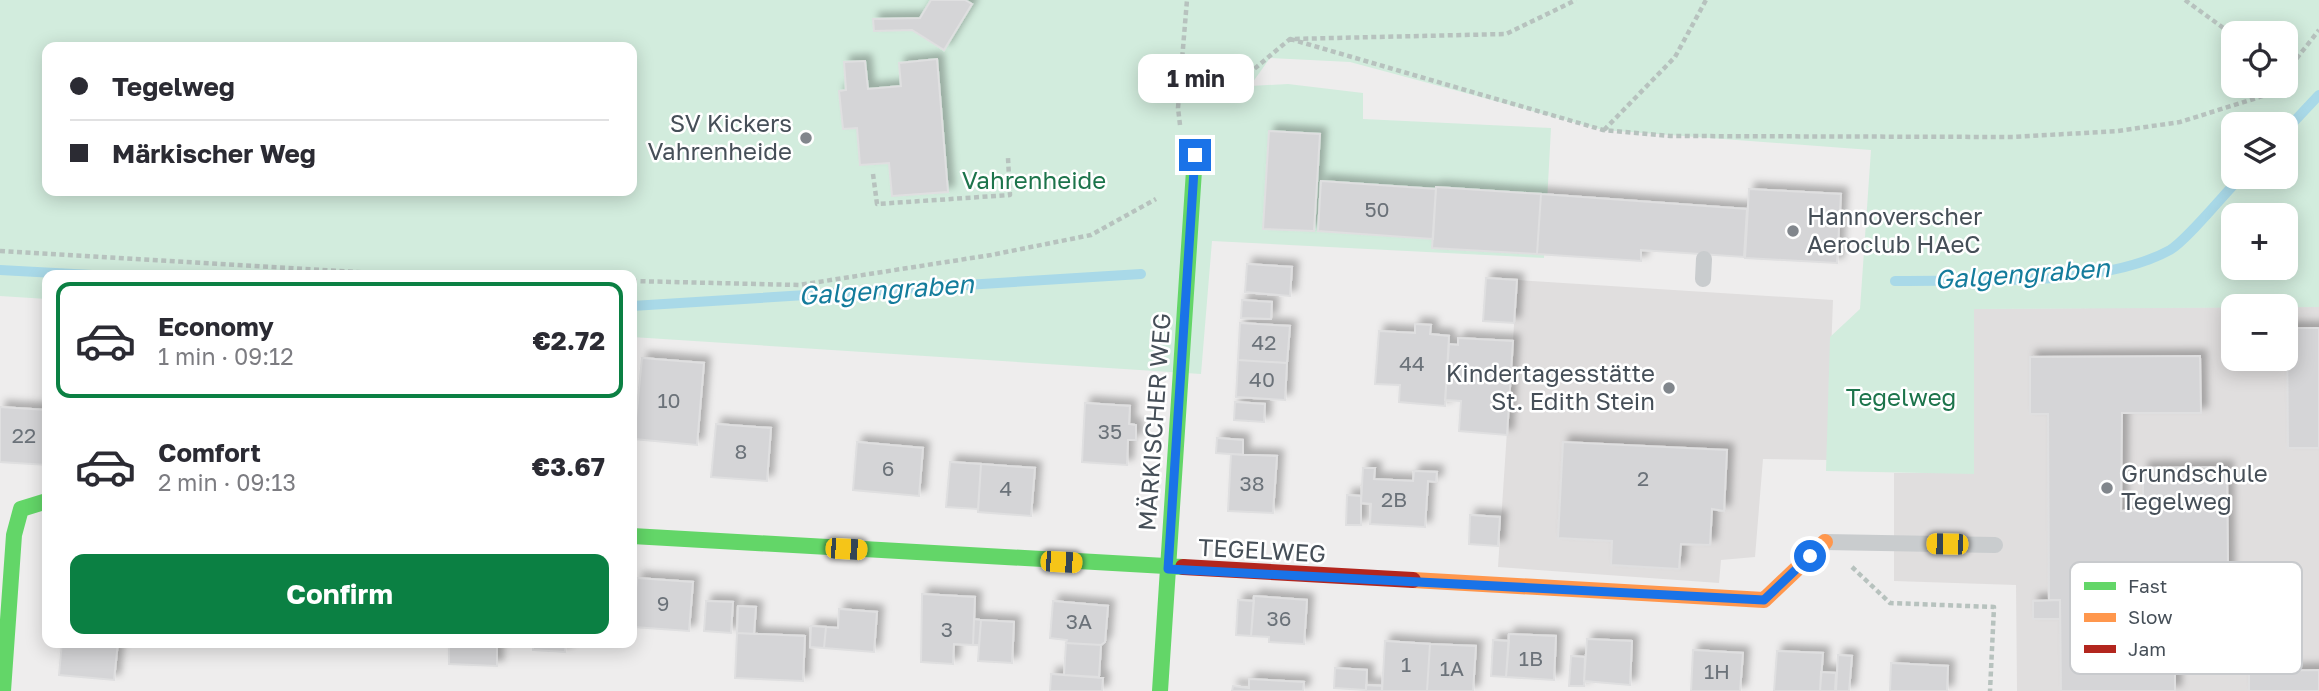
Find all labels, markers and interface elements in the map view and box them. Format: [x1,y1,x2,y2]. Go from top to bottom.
map controls [2221,21,2298,371]
button: locate [2221,21,2298,98]
callout: 1 min [1137,54,1253,102]
text: 1 min [1167,64,1225,92]
text: Tegelweg [112,71,235,102]
place label: SV Kickers Vahrenheide [647,108,792,165]
button: layers [2221,112,2298,189]
marker: SV Kickers Vahrenheide [798,130,814,146]
text: Märkischer Weg [112,138,316,169]
route end [1179,139,1211,171]
park label: Vahrenheide [962,165,1106,194]
house number: 50 [1364,196,1390,222]
place label: Hannoverscher Aeroclub HAeC [1807,201,1982,258]
button: + [2221,203,2298,280]
marker: Hannoverscher Aeroclub HAeC [1785,223,1801,239]
water label: Galgengraben [1933,252,2112,295]
water label: Galgengraben [797,268,976,311]
button: − [2221,294,2298,371]
icon: car [74,309,137,372]
text: Economy [158,311,274,342]
street label: MÄRKISCHER WEG [1131,312,1176,532]
text: €2.72 [532,325,605,356]
house number: 42 [1252,329,1277,355]
text: 1 min · 09:12 [158,342,294,370]
house number: 44 [1399,350,1425,376]
place label: Kindertagesstätte St. Edith Stein [1446,358,1655,415]
house number: 40 [1249,366,1275,392]
marker: Kindertagesstätte St. Edith Stein [1661,380,1677,396]
park label: Tegelweg [1846,382,1956,411]
house number: 10 [657,387,681,413]
house number: 35 [1098,418,1122,444]
house number: 22 [12,422,36,448]
icon: car [74,435,137,498]
text: Comfort [158,437,261,468]
house number: 8 [735,438,747,464]
text: €3.67 [532,451,605,482]
house number: 6 [882,455,894,481]
place label: Grundschule Tegelweg [2121,458,2268,515]
house number: 2 [1637,465,1649,491]
text: 2 min · 09:13 [158,468,296,496]
house number: 38 [1239,470,1265,496]
house number: 4 [1000,475,1012,501]
marker: Grundschule Tegelweg [2099,480,2115,496]
house number: 2B [1381,486,1407,512]
street label: TEGELWEG [1198,532,1327,567]
car [1926,533,1969,555]
car [825,537,868,561]
route start [1794,540,1826,572]
car [1040,550,1083,574]
button: Confirm [70,554,609,634]
legend [2070,562,2302,674]
text: Fast [2128,574,2167,597]
house number: 9 [657,590,669,616]
house number: 36 [1267,605,1292,631]
text: Slow [2128,605,2173,628]
house number: 3A [1066,608,1092,634]
house number: 3 [941,616,953,642]
text: Jam [2128,637,2166,660]
house number: 1B [1519,645,1543,671]
house number: 1 [1401,651,1411,677]
house number: 1A [1440,655,1464,681]
house number: 1H [1704,658,1730,684]

